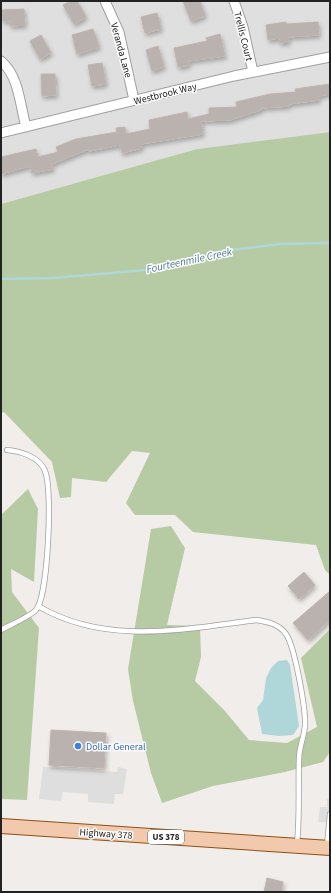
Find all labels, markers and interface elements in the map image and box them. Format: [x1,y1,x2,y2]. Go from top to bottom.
street label: Trellis Court [230,10,256,63]
street label: Veranda Lane [107,21,135,79]
street label: Westbrook Way [132,79,198,109]
water label: Fourteenmile Creek [145,244,234,277]
place label: Dollar General [86,740,146,754]
marker: Dollar General [73,741,83,751]
street label: Highway 378 [79,825,133,843]
road number: US 378 [148,830,184,844]

